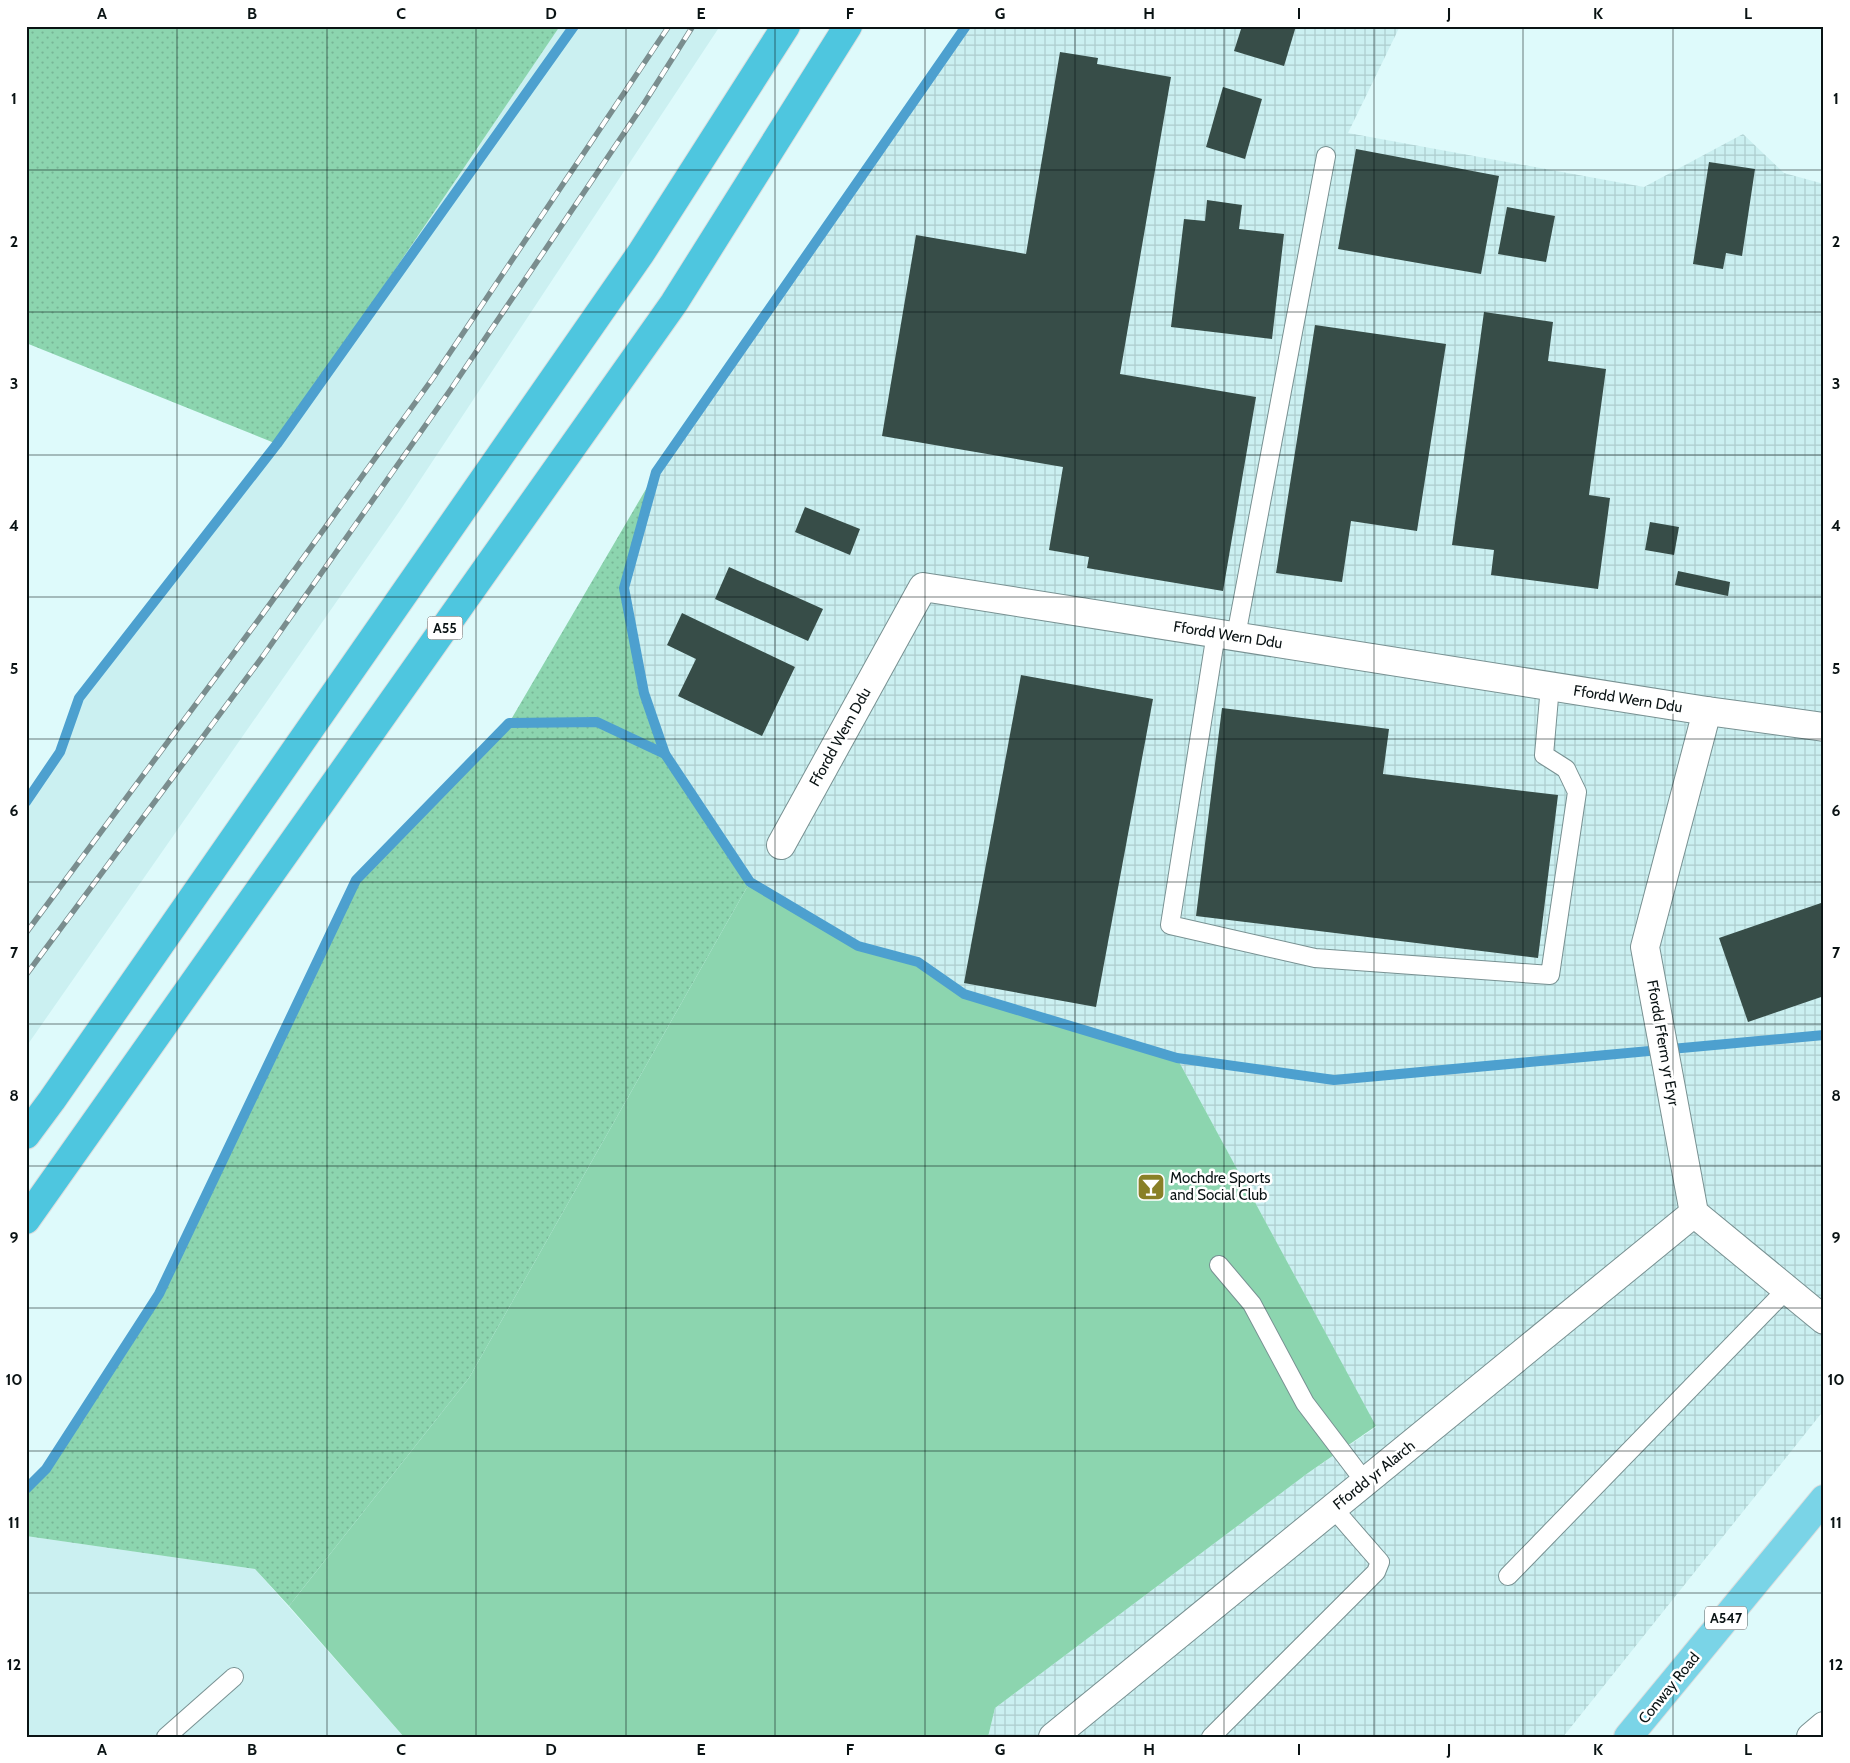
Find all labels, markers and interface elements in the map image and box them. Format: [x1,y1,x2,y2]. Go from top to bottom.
text: A [97,4,107,23]
text: B [247,4,257,23]
text: C [396,4,406,23]
text: D [545,4,557,23]
text: E [696,4,706,23]
text: F [846,4,855,23]
text: G [995,4,1005,23]
text: H [1143,4,1155,23]
text: I [1297,4,1301,23]
text: J [1446,4,1451,23]
text: K [1593,4,1603,23]
text: L [1744,4,1752,23]
text: 1 [11,89,17,108]
text: 1 [1833,89,1839,108]
text: 2 [10,232,18,251]
text: 2 [1832,232,1840,251]
text: 3 [10,374,18,393]
text: 3 [1832,374,1840,393]
text: 4 [9,516,19,535]
text: 4 [1831,516,1841,535]
road number: A55 [428,616,462,640]
street label: Ffordd Wern Ddu [1172,617,1284,653]
text: 5 [10,659,18,678]
text: 5 [1832,659,1840,678]
street label: Ffordd Wern Ddu [1572,681,1684,717]
street label: Ffordd Wern Ddu [805,684,875,790]
text: 6 [10,801,19,820]
text: 6 [1832,801,1841,820]
text: 7 [10,943,19,962]
text: 7 [1832,943,1841,962]
street label: Ffordd Fferm yr Eryr [1643,979,1683,1108]
text: 8 [9,1086,19,1105]
text: 8 [1831,1086,1841,1105]
place label: Mochdre Sports and Social Club [1170,1169,1270,1204]
bar icon: Mochdre Sports and Social Club [1136,1172,1166,1202]
text: 9 [10,1228,19,1247]
text: 9 [1832,1228,1841,1247]
text: 10 [5,1370,23,1389]
text: 10 [1827,1370,1845,1389]
street label: Ffordd yr Alarch [1329,1436,1419,1514]
text: 11 [8,1513,20,1532]
text: 11 [1830,1513,1842,1532]
road number: A547 [1705,1606,1747,1630]
street label: Conway Road [1635,1649,1703,1727]
text: 12 [7,1655,21,1674]
text: 12 [1829,1655,1843,1674]
text: A [97,1740,107,1759]
text: B [247,1740,257,1759]
text: C [396,1740,406,1759]
text: D [545,1740,557,1759]
text: E [696,1740,706,1759]
text: F [846,1740,855,1759]
text: G [995,1740,1005,1759]
text: H [1143,1740,1155,1759]
text: I [1297,1740,1301,1759]
text: J [1446,1740,1451,1759]
text: K [1593,1740,1603,1759]
text: L [1744,1740,1752,1759]

